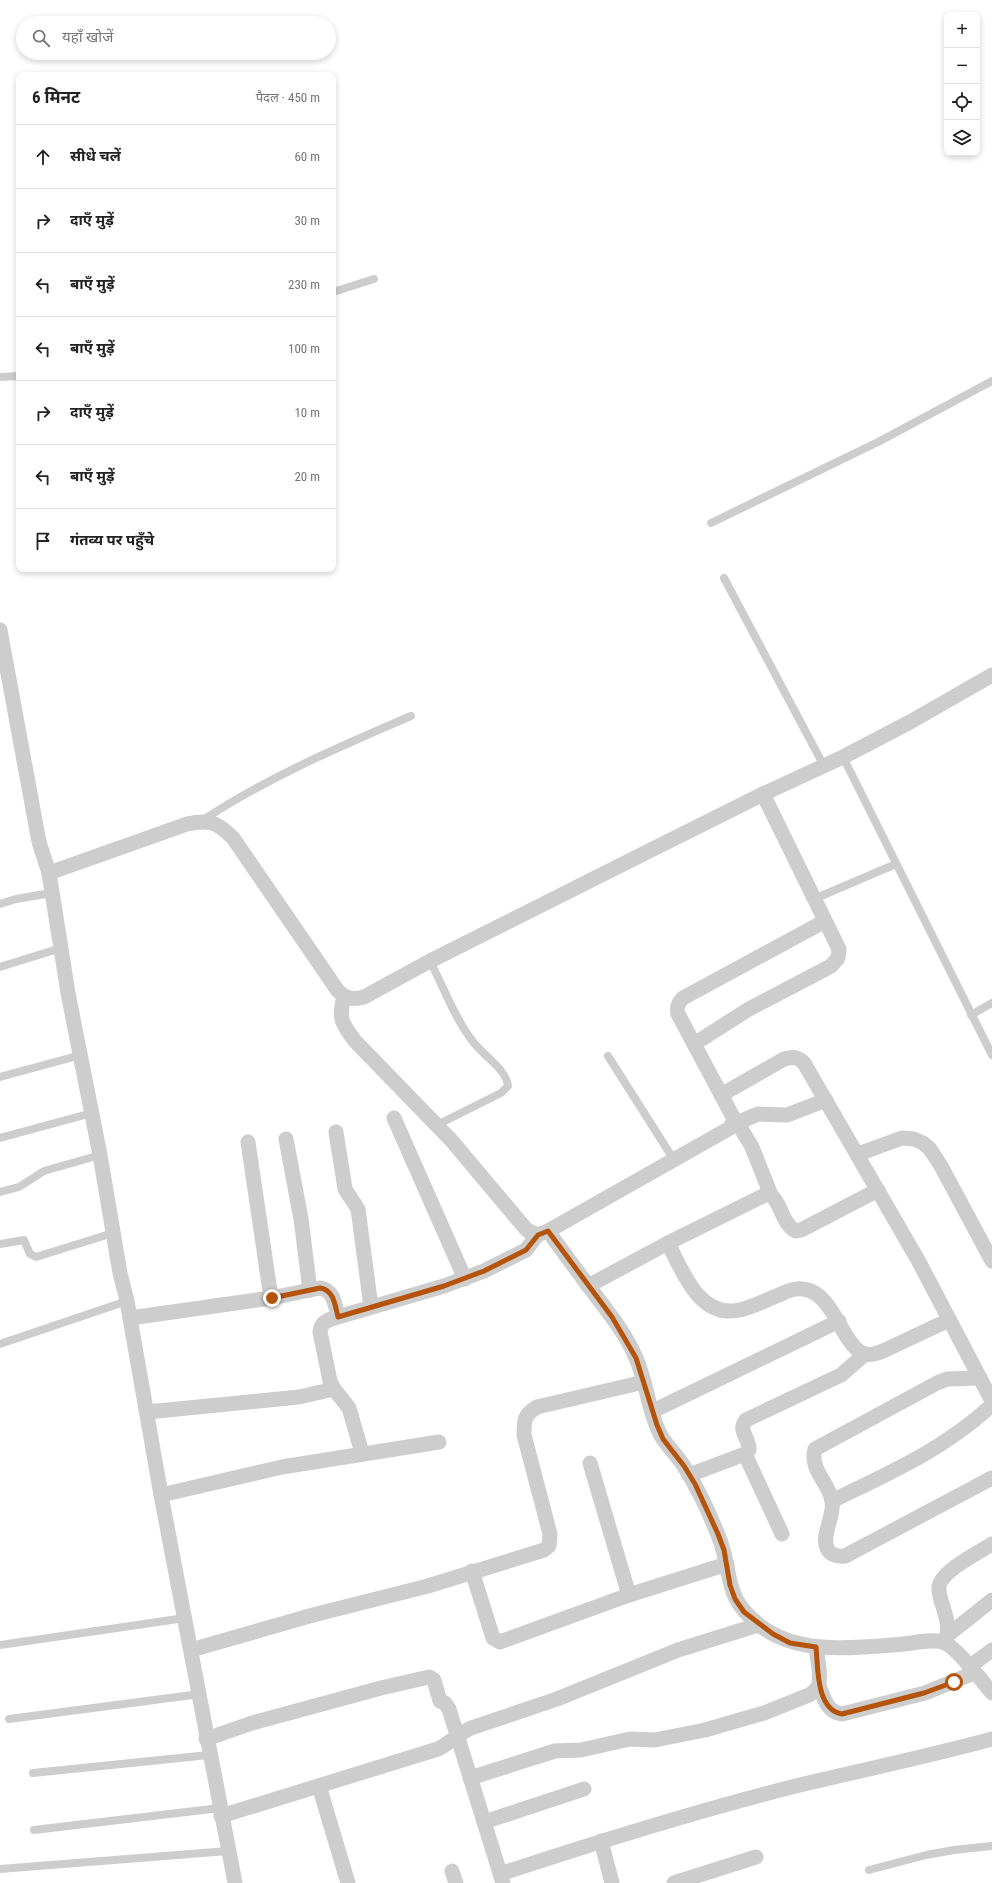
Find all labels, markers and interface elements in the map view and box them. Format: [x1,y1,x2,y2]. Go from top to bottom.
map controls [944,12,980,156]
button: + [944,12,980,48]
search box [16,16,336,60]
icon: search [30,27,52,49]
text: यहाँ खोजें [62,28,113,46]
button: − [944,48,980,84]
button: locate [944,84,980,120]
text: 6 मिनट [32,87,80,107]
text: पैदल · 450 m [256,90,320,105]
button: layers [944,120,980,156]
icon: ahead [32,146,54,168]
text: सीधे चलें [70,147,121,165]
text: 60 m [294,149,320,164]
icon: right [32,210,54,232]
text: दाएँ मुड़ें [70,211,114,229]
text: 30 m [294,213,320,228]
icon: left [32,274,54,296]
text: बाएँ मुड़ें [70,275,115,293]
text: 230 m [288,277,320,292]
icon: left [32,338,54,360]
text: बाएँ मुड़ें [70,339,115,357]
text: 100 m [288,341,320,356]
icon: right [32,402,54,424]
text: दाएँ मुड़ें [70,403,114,421]
text: 10 m [294,405,320,420]
icon: left [32,466,54,488]
text: बाएँ मुड़ें [70,467,115,485]
text: 20 m [294,469,320,484]
icon: arrive [32,530,54,552]
text: गंतव्य पर पहुँचे [70,531,154,549]
route end [263,1289,281,1307]
route start [945,1673,963,1691]

